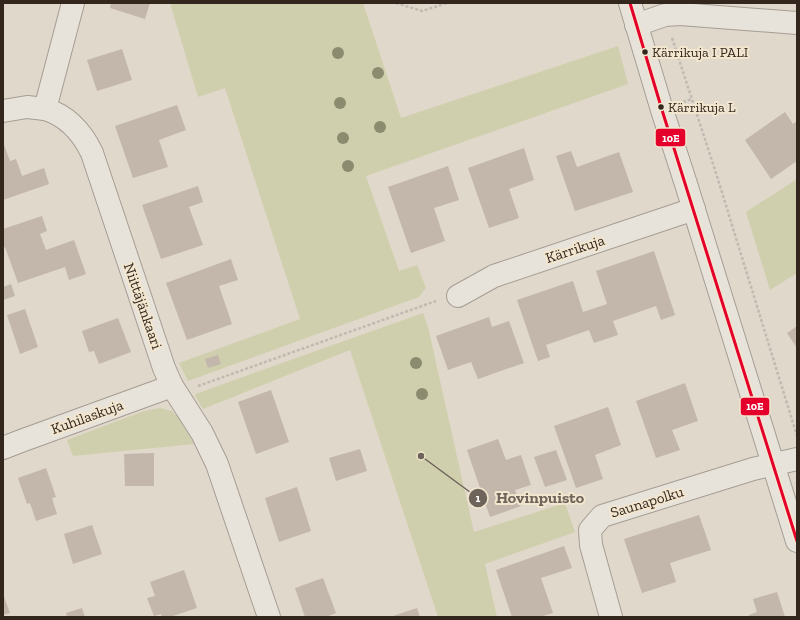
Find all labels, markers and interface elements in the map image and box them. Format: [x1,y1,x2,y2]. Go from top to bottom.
place label: Kärrikuja I PALI [652,44,748,61]
marker: Kärrikuja I PALI [640,47,650,57]
place label: Kärrikuja L [668,99,736,116]
marker: Kärrikuja L [656,102,666,112]
line badge: 10E [655,128,686,147]
text: 10E [662,132,680,145]
street label: Kärrikuja [543,231,607,267]
street label: Niittäjänkaari [120,261,166,351]
street label: Kuhilaskuja [48,396,126,438]
line badge: 10E [740,397,770,416]
text: 10E [746,400,764,413]
street label: Saunapolku [608,482,686,522]
callout: Hovinpuisto [468,484,592,512]
text: Hovinpuisto [496,488,585,507]
text: 1 [476,491,481,505]

